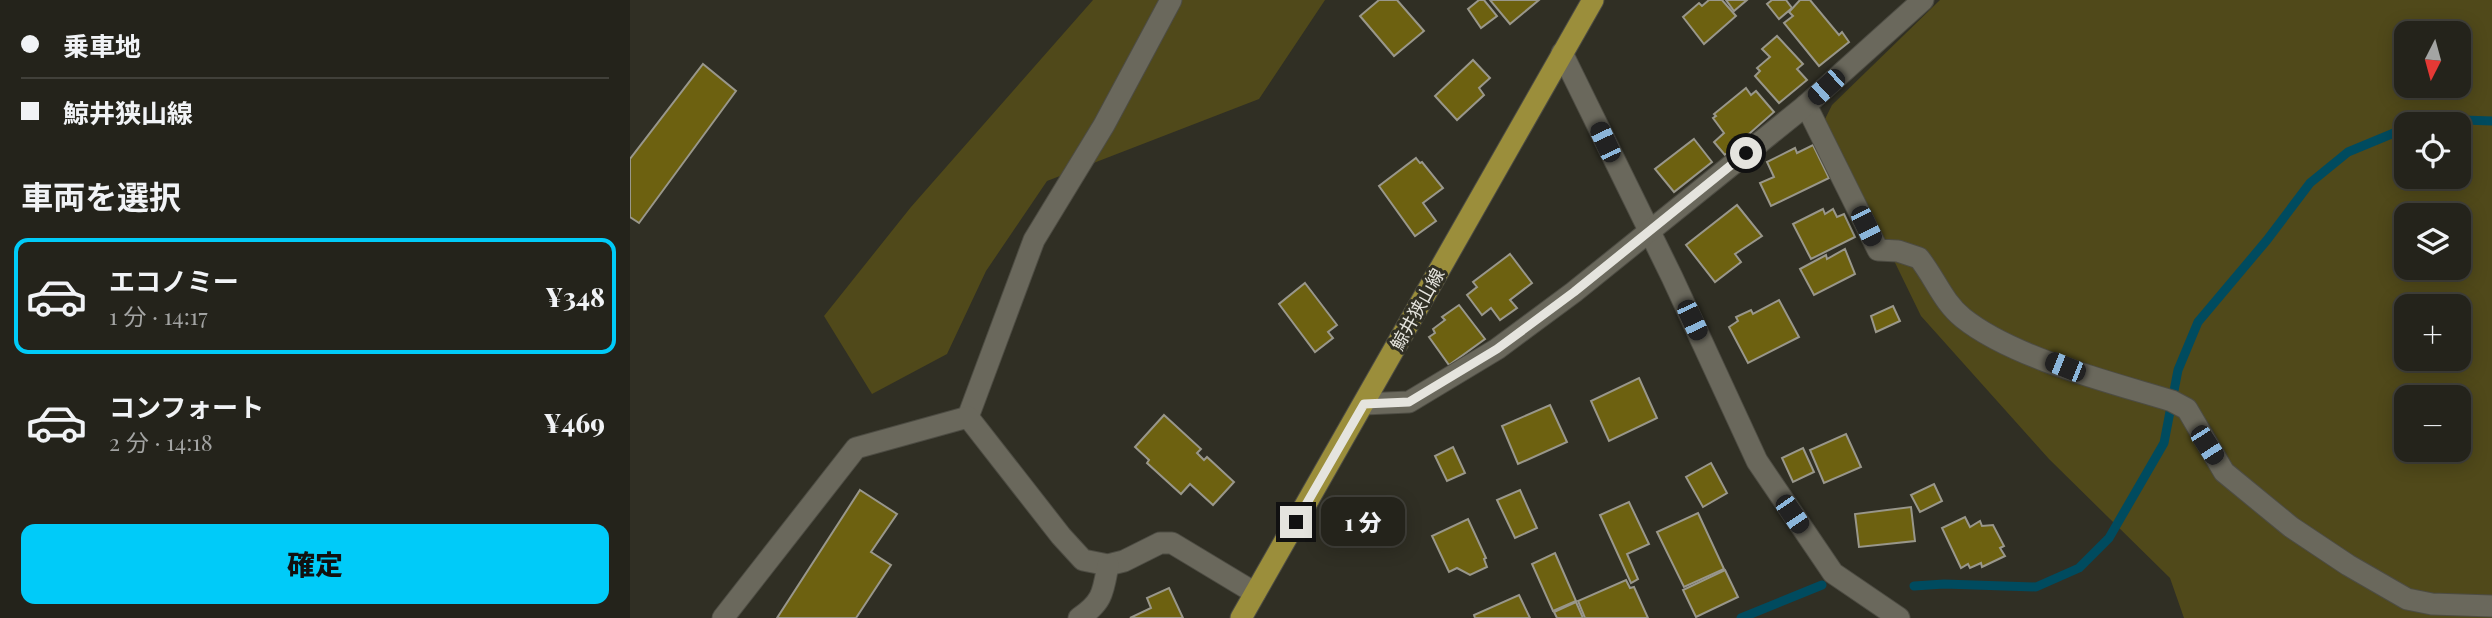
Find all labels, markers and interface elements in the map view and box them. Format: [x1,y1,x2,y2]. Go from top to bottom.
north arrow [2394,21,2471,98]
map controls [2394,21,2471,462]
text: 乗車地 [63,28,141,63]
car [1804,65,1849,109]
text: 鯨井狭山線 [63,95,193,130]
button: locate [2394,112,2471,189]
car [1587,119,1624,165]
route start [1730,137,1762,169]
text: 車両を選択 [21,174,181,217]
car [1848,203,1885,249]
button: layers [2394,203,2471,280]
text: エコノミー [109,263,239,298]
street label: 鯨井狭山線 [1385,264,1449,354]
icon: car [25,265,88,328]
text: ¥348 [545,279,605,314]
button: + [2394,294,2471,371]
car [1674,297,1711,343]
text: 1 分 · 14:17 [109,300,208,331]
car [2042,349,2089,385]
button: − [2394,385,2471,462]
text: コンフォート [109,389,264,424]
icon: car [25,391,88,454]
text: ¥469 [543,405,605,440]
car [2187,422,2228,468]
text: 2 分 · 14:18 [109,426,213,457]
car [1772,491,1813,537]
callout: 1 分 [1320,498,1404,546]
route end [1280,506,1312,538]
text: 1 分 [1344,506,1382,537]
button: 確定 [21,524,609,604]

